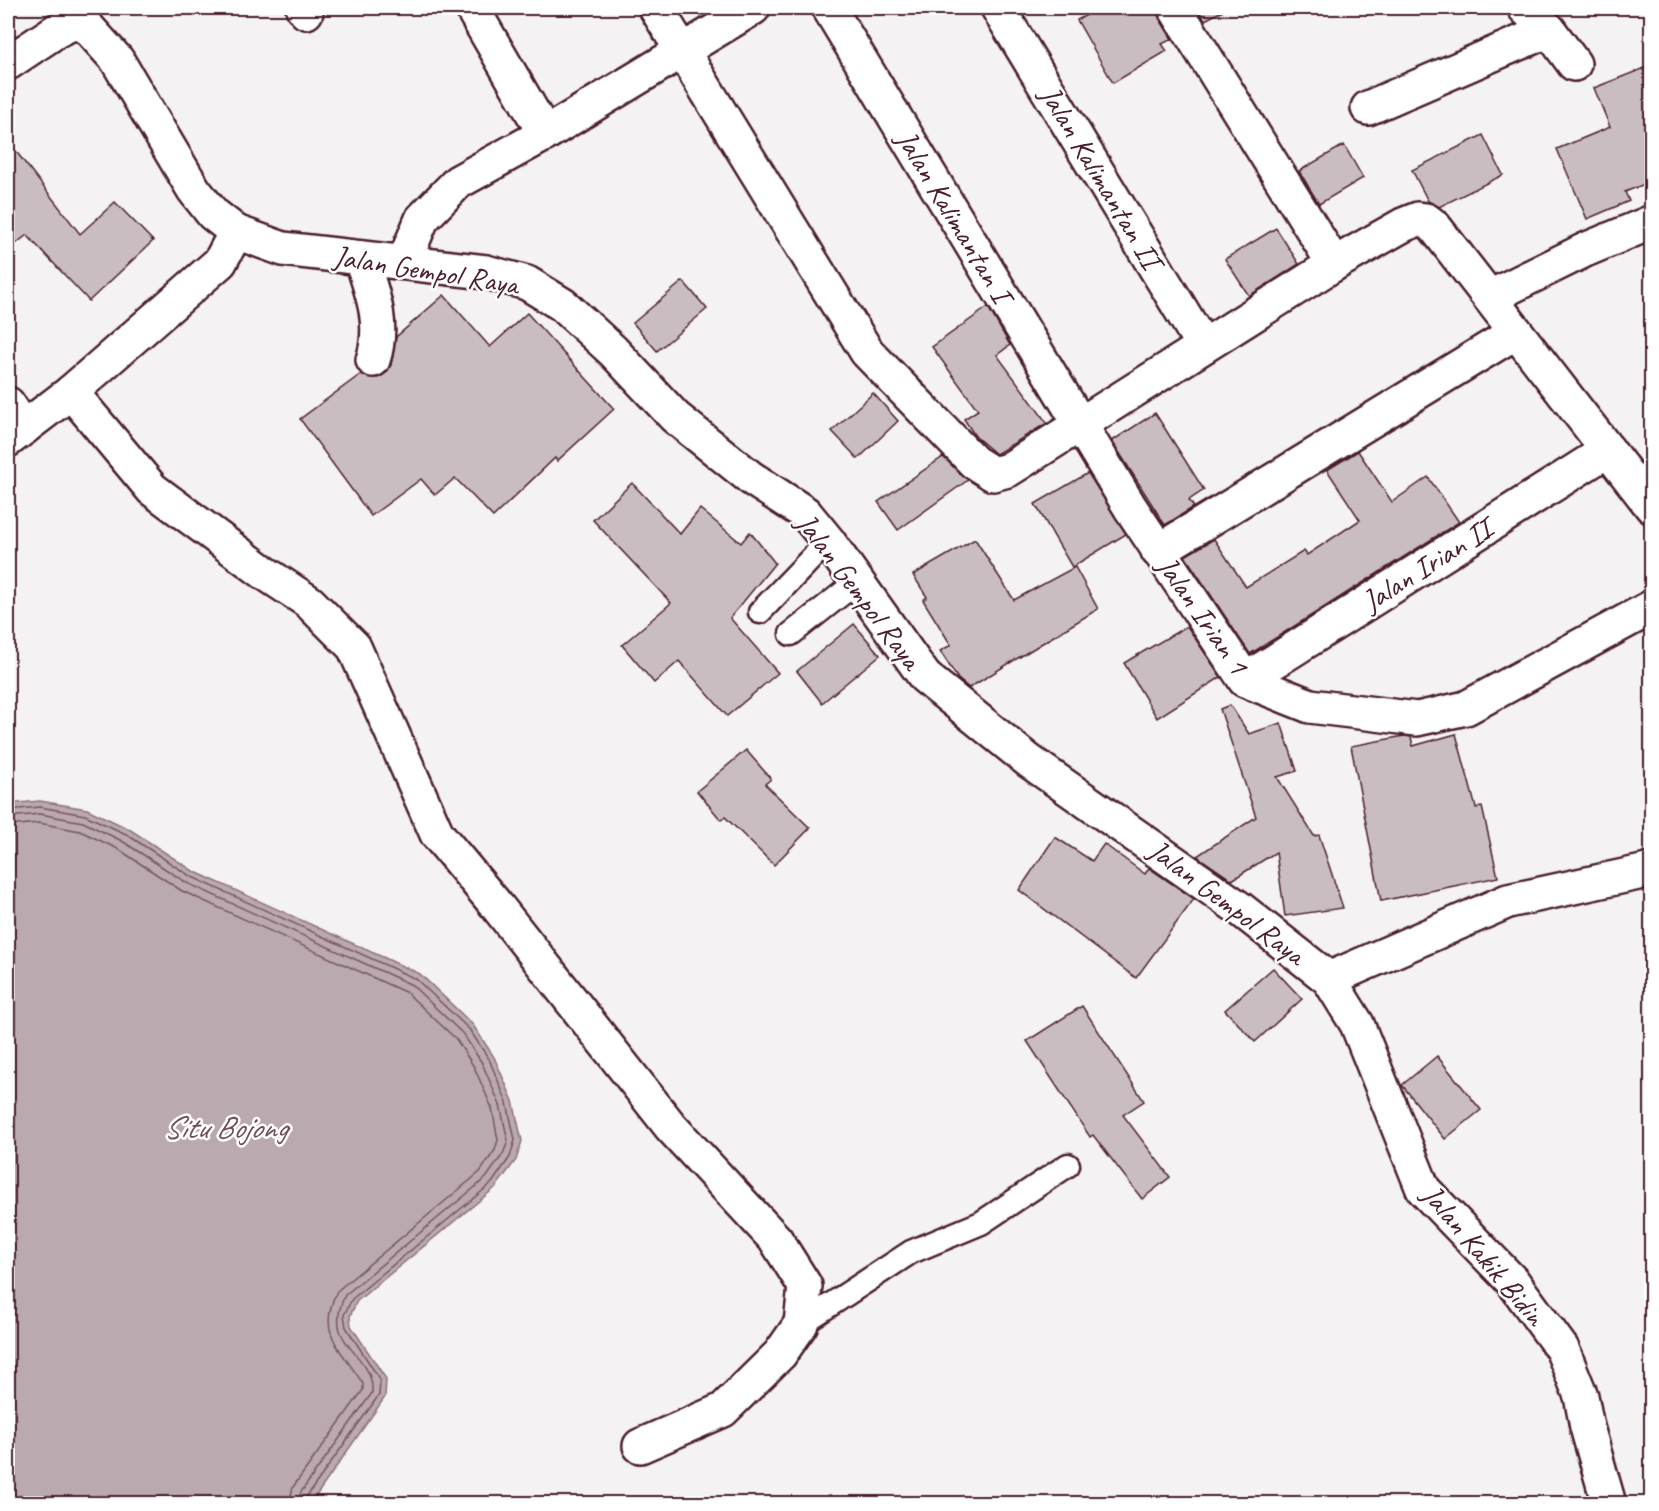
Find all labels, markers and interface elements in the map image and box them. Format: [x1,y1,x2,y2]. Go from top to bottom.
street label: Jalan Kalimantan II [1030,77,1174,281]
street label: Jalan Kalimantan I [887,121,1024,315]
street label: Jalan Gempol Raya [329,236,523,304]
street label: Jalan Gempol Raya [787,504,932,679]
street label: Jalan Irian II [1353,507,1504,621]
street label: Jalan Irian 1 [1147,547,1258,683]
street label: Jalan Gempol Raya [1140,830,1315,975]
water label: Situ Bojong [163,1107,290,1148]
street label: Jalan Kakik Bidin [1413,1175,1555,1335]

